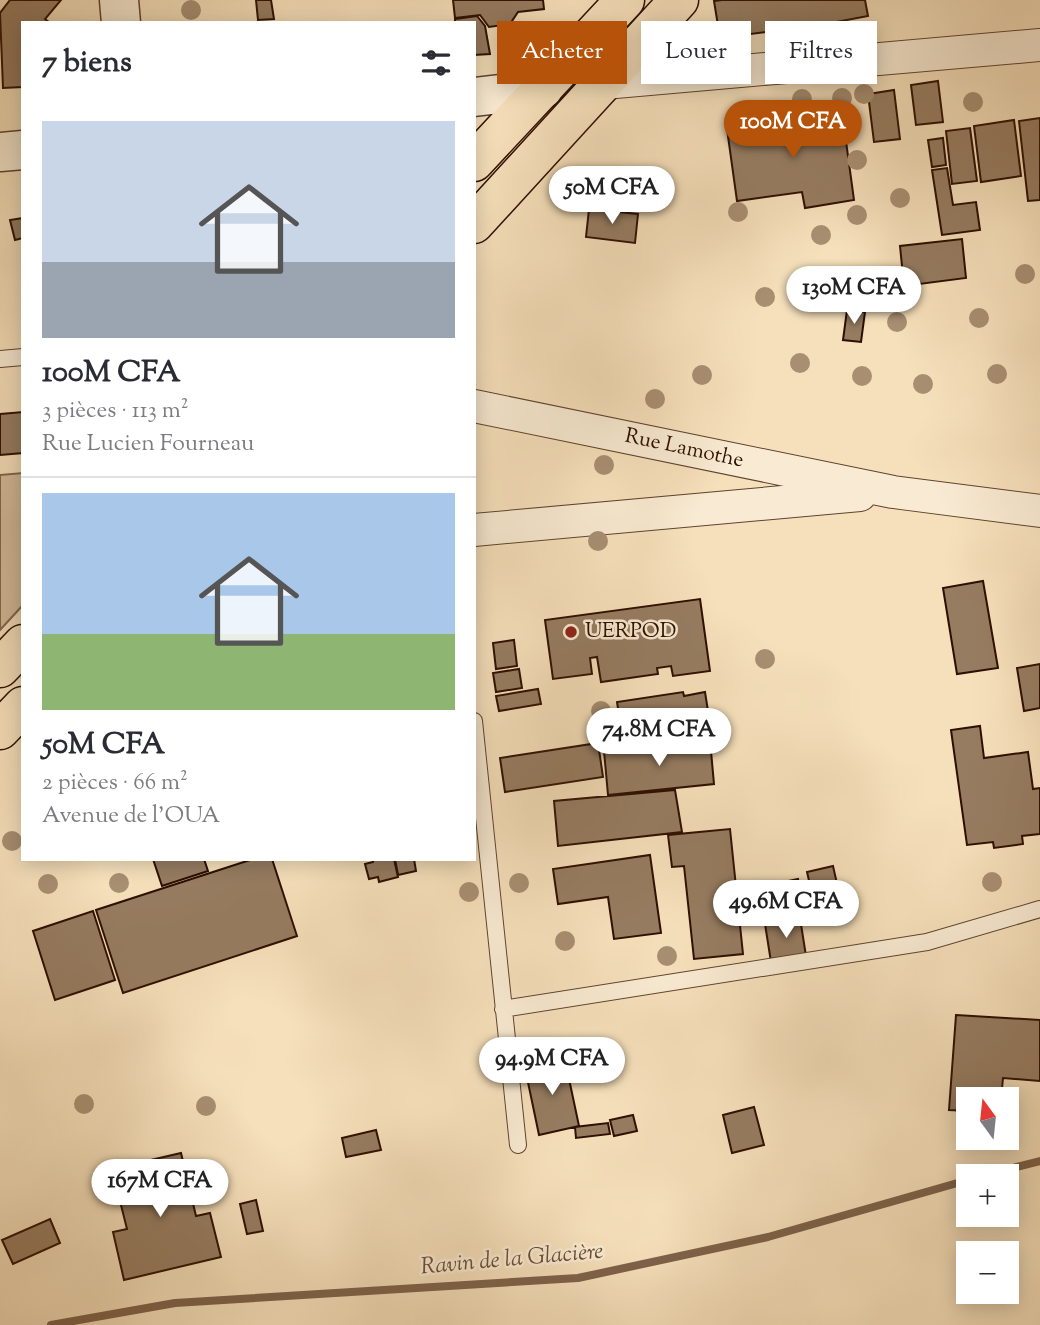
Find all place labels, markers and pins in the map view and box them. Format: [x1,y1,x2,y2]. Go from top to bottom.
pin: 100M CFA [721,100,865,160]
pin: 50M CFA [547,166,677,226]
pin: 130M CFA [782,266,926,326]
place label: UERPOD [585,617,676,647]
marker: UERPOD [563,624,579,640]
pin: 74.8M CFA [579,708,739,768]
pin: 49.6M CFA [706,880,866,940]
pin: 94.9M CFA [472,1038,632,1097]
pin: 167M CFA [88,1160,232,1219]

